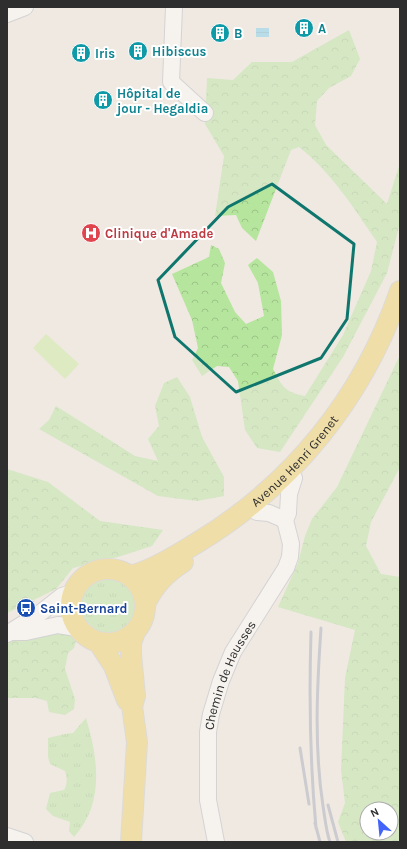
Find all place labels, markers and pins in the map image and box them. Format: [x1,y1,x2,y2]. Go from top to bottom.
building icon: A [293,17,315,39]
place label: A [318,21,326,36]
building icon: B [209,22,231,44]
place label: B [234,26,242,41]
building icon: Hibiscus [127,40,149,62]
building icon: Iris [70,42,92,64]
place label: Hibiscus [152,44,207,59]
place label: Iris [95,46,115,61]
place label: Hôpital de jour - Hegaldia [116,86,208,116]
building icon: Hôpital de jour - Hegaldia [92,89,114,111]
hospital icon: Clinique d'Amade [80,222,102,244]
place label: Clinique d'Amade [105,226,213,242]
bus stop icon: Saint-Bernard [15,597,37,619]
place label: Saint-Bernard [40,601,127,616]

